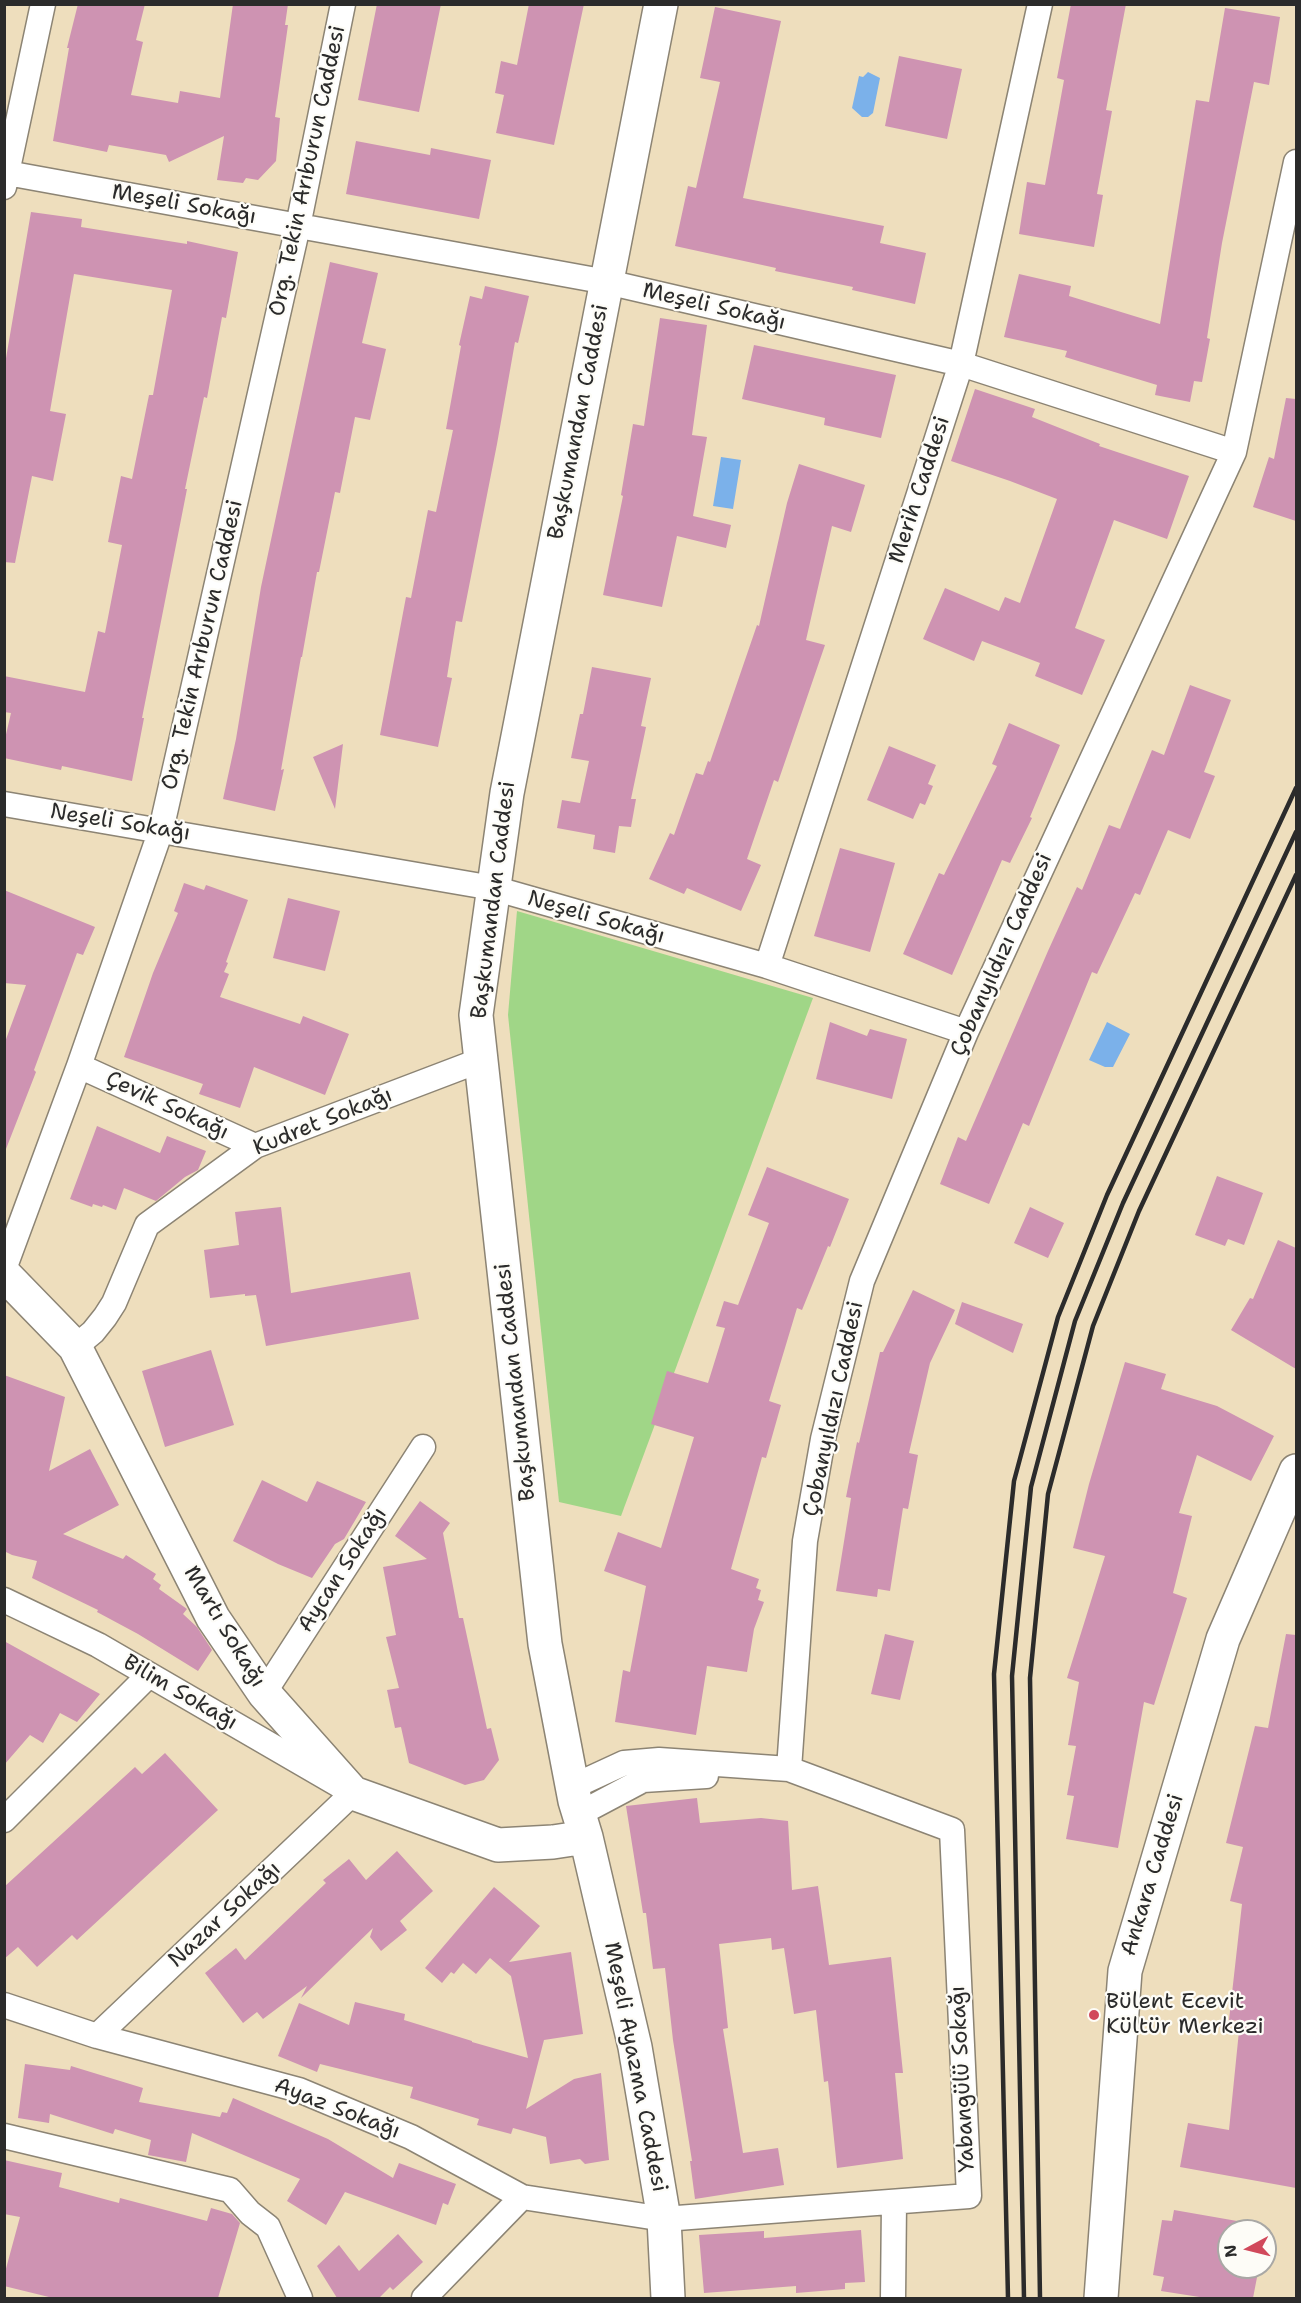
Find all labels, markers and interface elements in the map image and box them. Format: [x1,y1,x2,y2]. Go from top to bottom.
street label: Org. Tekin Arıburun Caddesi [264,23,352,319]
street label: Meşeli Sokağı [110,179,258,231]
street label: Meşeli Sokağı [640,278,788,336]
street label: Başkumandan Caddesi [543,302,615,542]
street label: Merih Caddesi [884,413,956,567]
street label: Org. Tekin Arıburun Caddesi [157,497,249,793]
street label: Başkumandan Caddesi [466,780,522,1020]
street label: Neşeli Sokağı [48,799,192,847]
street label: Çobanyıldızı Caddesi [945,849,1059,1061]
street label: Neşeli Sokağı [524,886,668,950]
street label: Çevik Sokağı [101,1066,233,1146]
street label: Kudret Sokağı [250,1082,396,1162]
street label: Başkumandan Caddesi [490,1262,542,1502]
street label: Çobanyıldızı Caddesi [798,1299,870,1519]
street label: Aycan Sokağı [293,1503,393,1637]
street label: Martı Sokağı [177,1561,271,1693]
street label: Bilim Sokağı [118,1650,242,1736]
street label: Ankara Caddesi [1116,1791,1190,1959]
street label: Nazar Sokağı [163,1856,287,1974]
street label: Meşeli Ayazma Caddesi [598,1940,672,2194]
street label: Yabangülü Sokağı [945,1985,981,2173]
place label: Bülent Ecevit Kültür Merkezi [1106,1989,1264,2041]
marker: Bülent Ecevit Kültür Merkezi [1087,2008,1101,2022]
street label: Ayaz Sokağı [270,2073,404,2145]
north arrow [1217,2219,1277,2279]
text: N [1219,2243,1242,2259]

